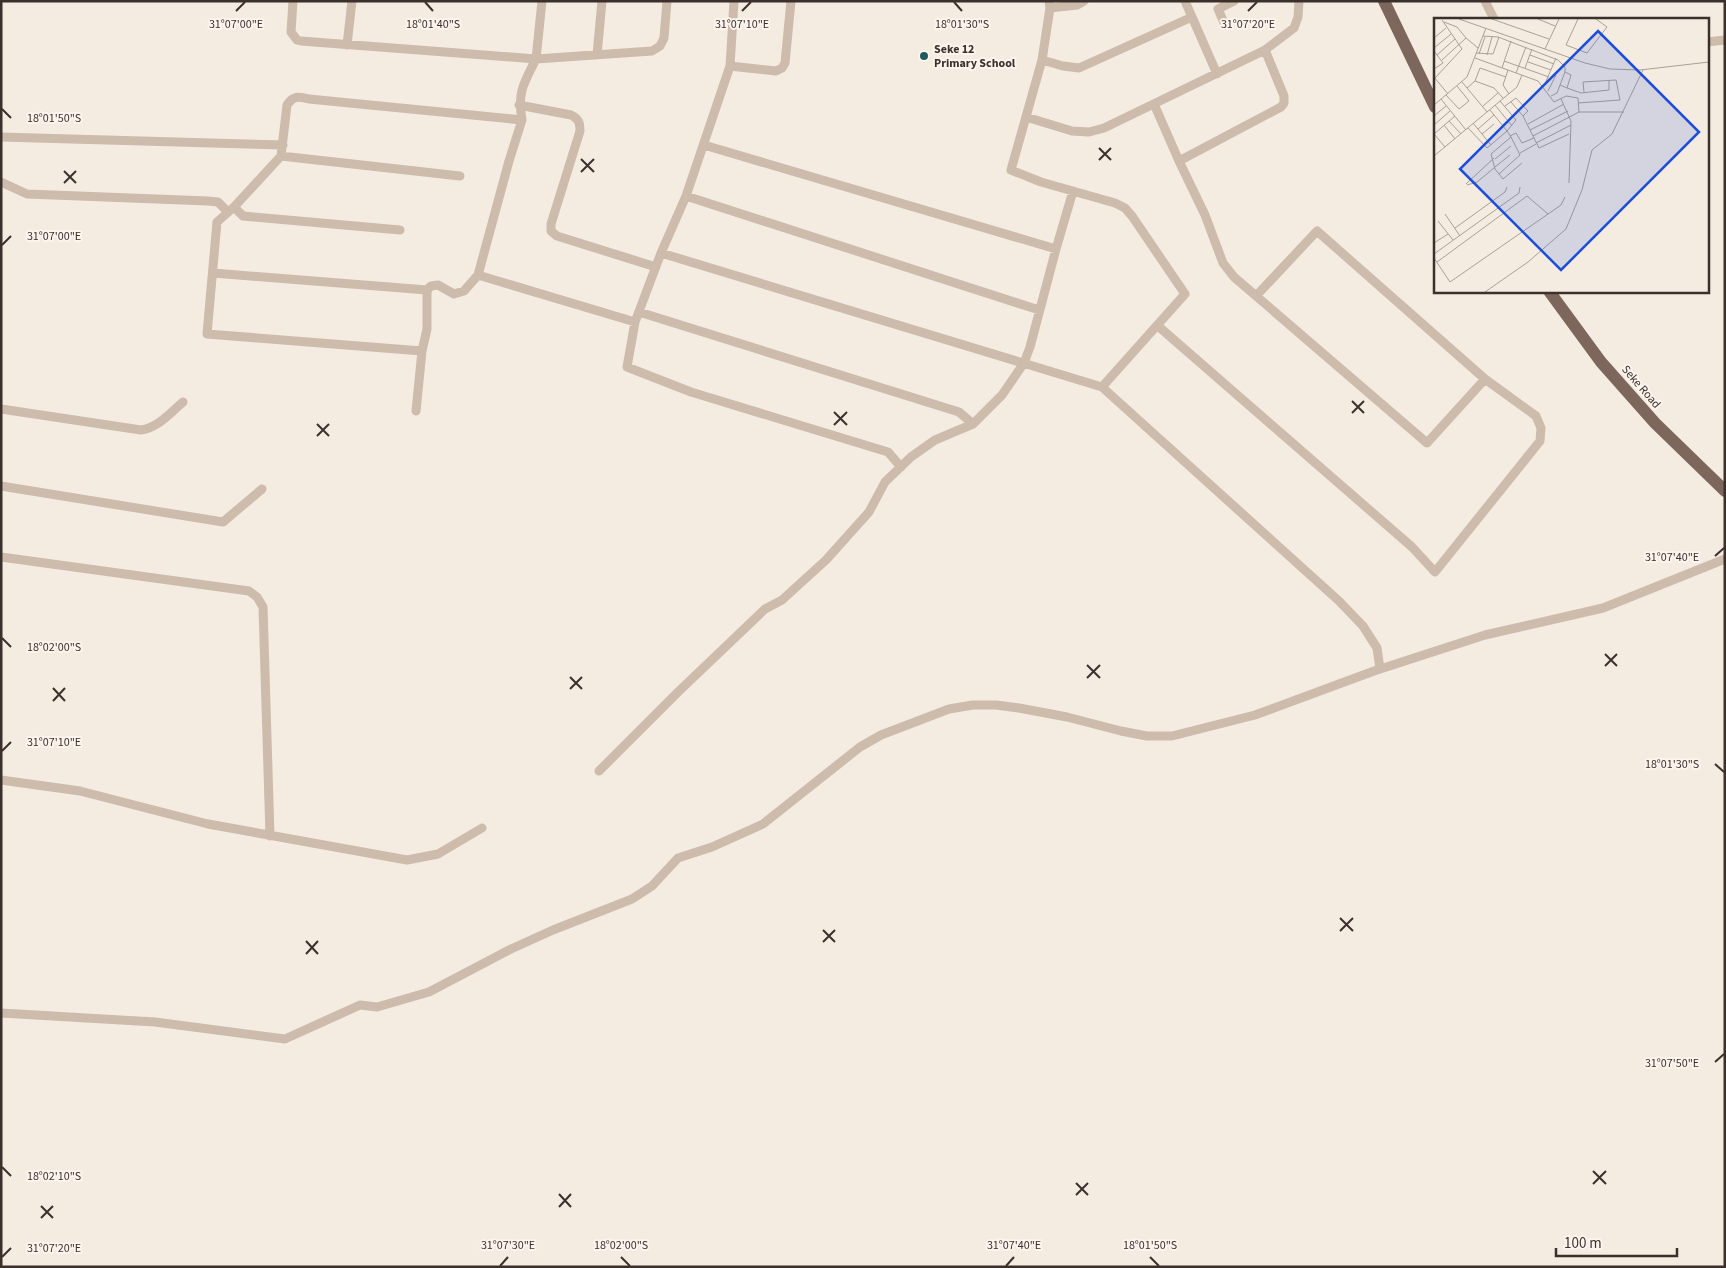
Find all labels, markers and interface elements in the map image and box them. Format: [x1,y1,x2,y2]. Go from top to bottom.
text: 31°07'00"E [209,16,263,33]
text: 18°01'40"S [406,16,460,33]
text: 31°07'10"E [715,16,769,33]
text: 18°01'30"S [935,16,989,33]
text: 31°07'20"E [1221,16,1275,33]
inset map [1434,18,1708,292]
place label: Seke 12 Primary School [934,41,1016,72]
marker: Seke 12 Primary School [918,50,930,62]
text: 18°01'50"S [27,110,81,127]
text: 31°07'00"E [27,228,81,245]
street label: Seke Road [1617,362,1665,412]
text: 31°07'40"E [1645,549,1699,566]
text: 18°02'00"S [27,639,81,656]
text: 31°07'10"E [27,734,81,751]
text: 18°01'30"S [1645,756,1699,773]
text: 31°07'50"E [1645,1055,1699,1072]
text: 18°02'10"S [27,1168,81,1185]
scale bar [1556,1226,1677,1258]
text: 100 m [1564,1233,1602,1254]
text: 31°07'30"E [481,1237,535,1254]
text: 18°02'00"S [594,1237,648,1254]
text: 31°07'40"E [987,1237,1041,1254]
text: 18°01'50"S [1123,1237,1177,1254]
text: 31°07'20"E [27,1240,81,1257]

